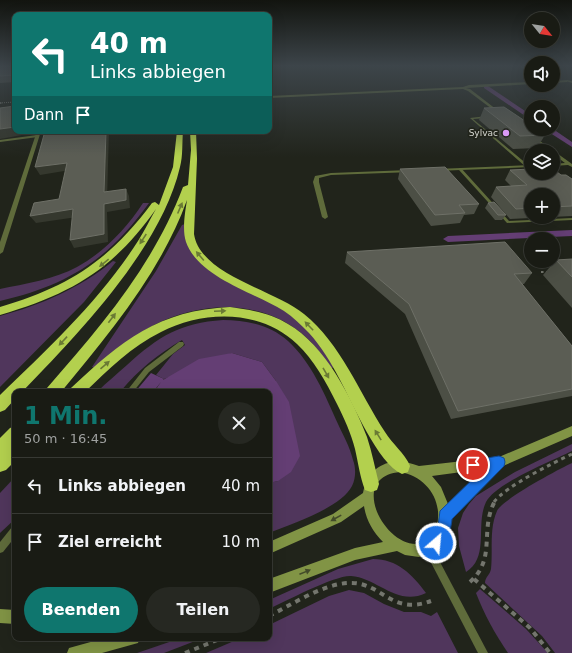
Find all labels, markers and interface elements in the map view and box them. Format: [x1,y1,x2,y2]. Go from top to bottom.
north arrow [524,12,560,48]
map controls [524,12,560,268]
text: 40 m [90,27,168,60]
icon: left [24,28,76,80]
button: sound [524,56,560,92]
text: Links abbiegen [90,61,226,82]
button: search [524,100,560,136]
icon: arrive [72,104,94,126]
text: Dann [24,106,64,124]
place label: Sylvac [469,128,498,138]
marker: Sylvac [501,128,511,138]
button: layers [524,144,560,180]
button: + [524,188,560,224]
one-way arrow [177,201,183,213]
button: − [524,232,560,268]
one-way arrow [140,233,147,245]
one-way arrow [196,251,205,262]
one-way arrow [98,259,109,268]
one-way arrow [214,308,226,315]
one-way arrow [108,313,116,324]
one-way arrow [304,321,314,331]
one-way arrow [58,336,67,346]
one-way arrow [100,361,110,370]
one-way arrow [323,367,330,379]
text: 1 Min. [24,402,107,430]
button: close [218,402,260,444]
one-way arrow [374,430,382,440]
text: 50 m · 16:45 [24,431,107,446]
pin [456,448,490,482]
icon: arrive [462,454,484,476]
icon: left [24,475,46,497]
text: Links abbiegen [58,477,186,495]
text: 40 m [222,477,260,495]
one-way arrow [330,514,342,521]
position arrow [415,522,457,564]
icon: arrive [24,531,46,553]
text: Ziel erreicht [58,533,162,551]
text: 10 m [222,533,260,551]
one-way arrow [300,569,311,575]
button: Beenden [24,587,138,633]
button: Teilen [146,587,260,633]

